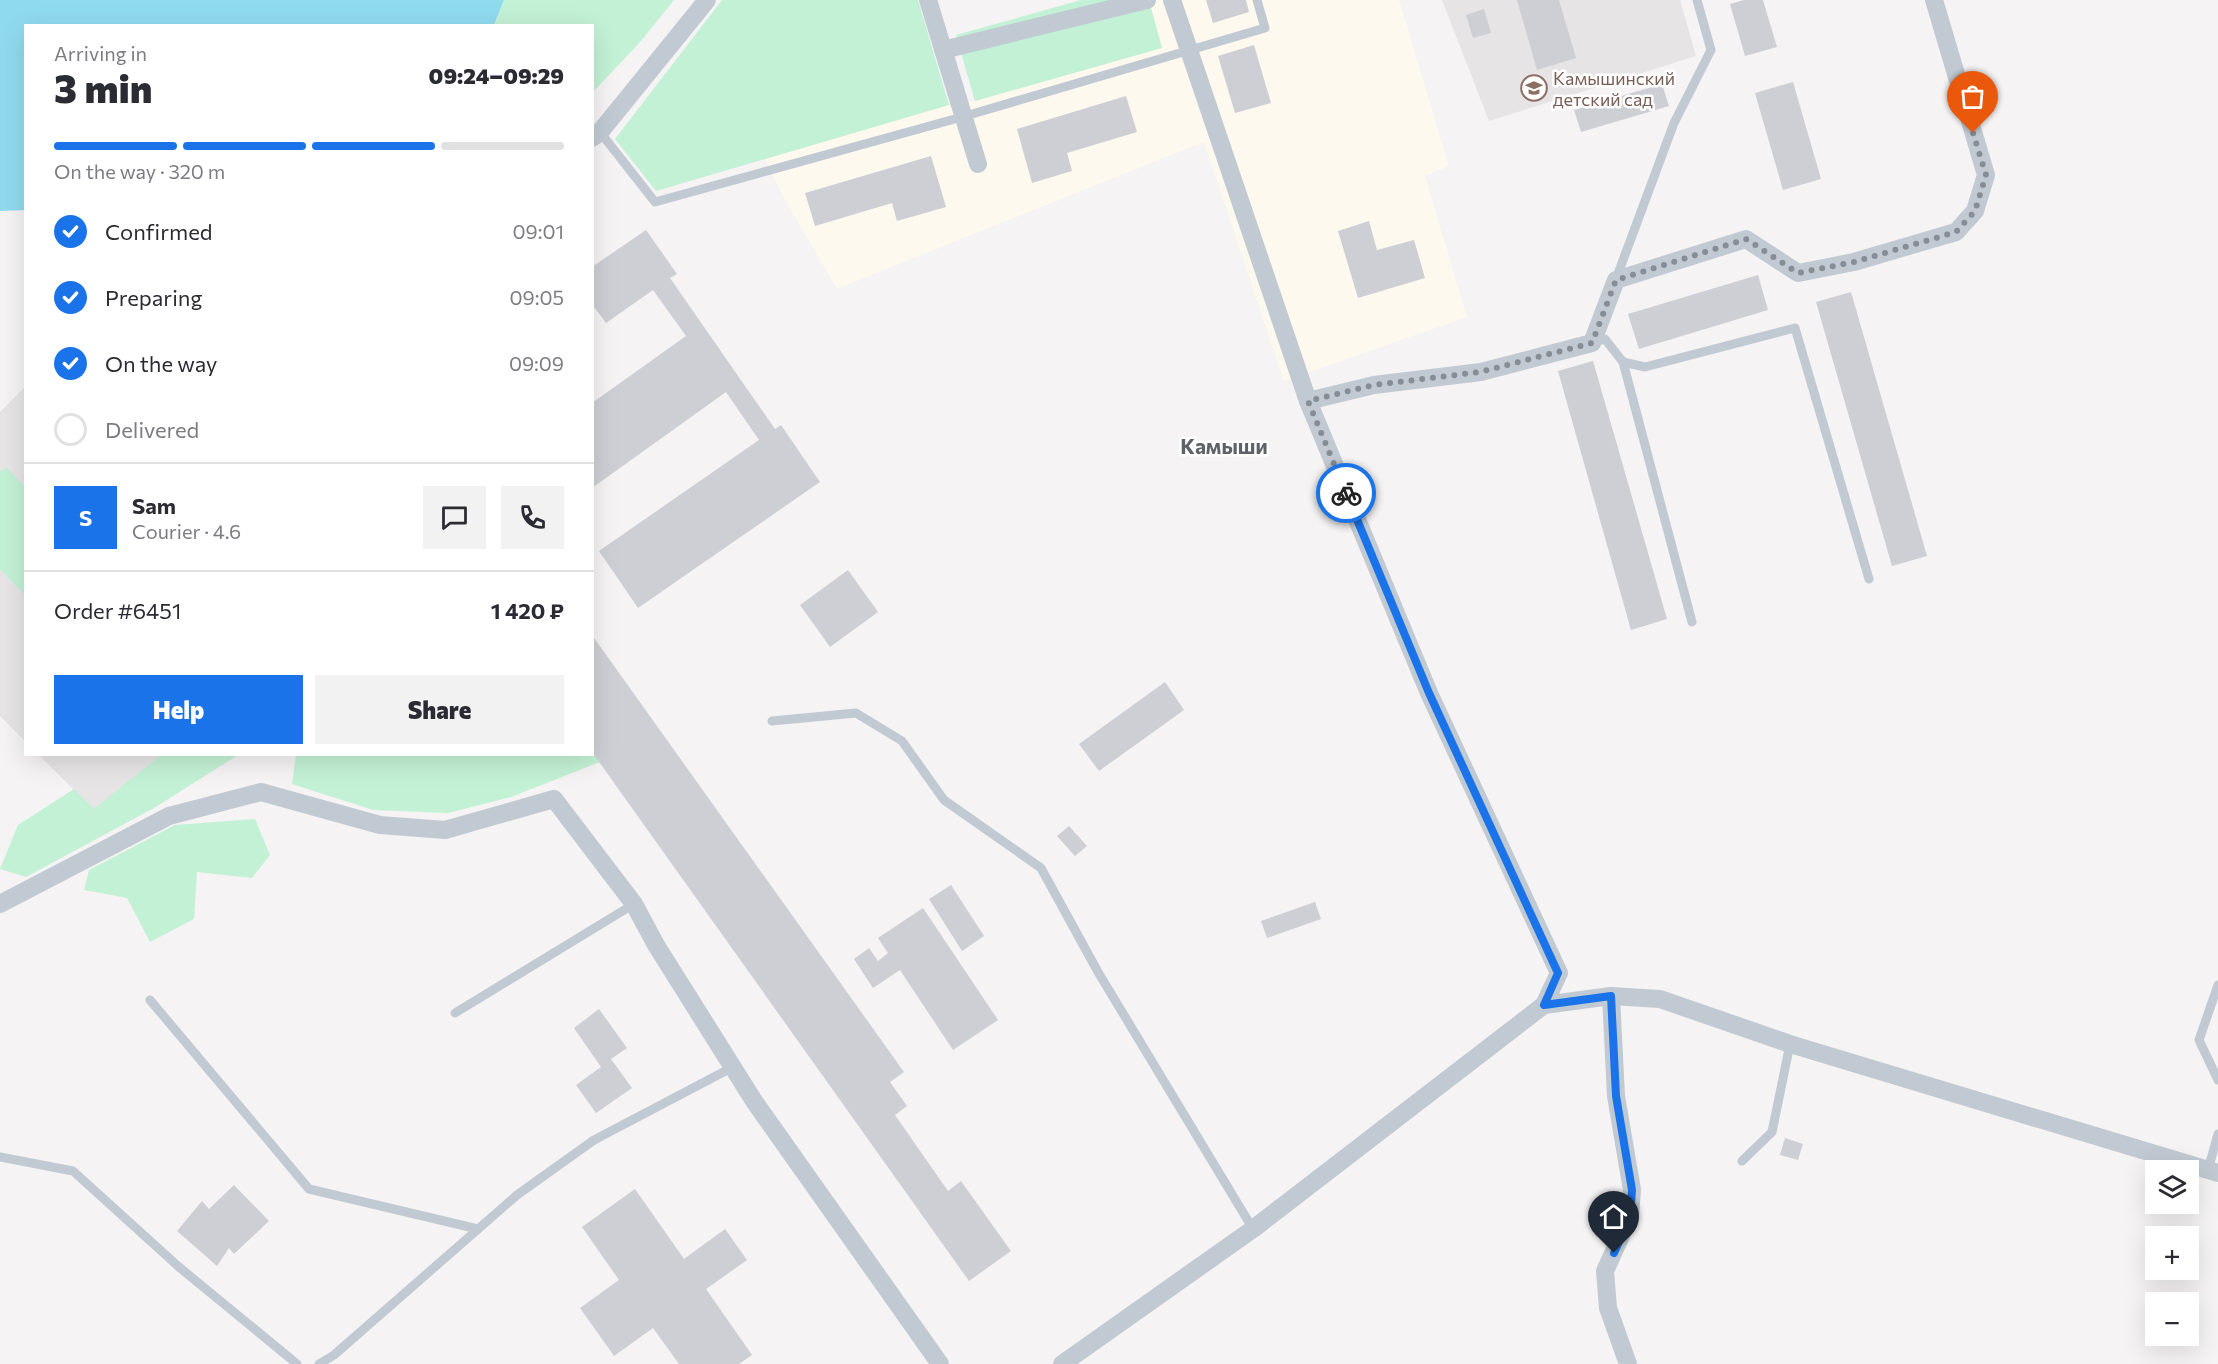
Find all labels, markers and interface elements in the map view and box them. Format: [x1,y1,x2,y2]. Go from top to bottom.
text: Arriving in [54,41,147,65]
text: 09:24–09:29 [429,62,564,89]
text: 3 min [54,63,152,111]
place label: Камышинский детский сад [1553,67,1675,110]
pin [1947,71,1998,133]
school or university icon: Камышинский детский сад [1519,73,1549,103]
icon: bag [1956,80,1989,113]
text: On the way · 320 m [54,159,225,183]
icon: check [54,215,87,248]
text: Confirmed [105,218,212,245]
text: 09:01 [512,219,564,243]
icon: check [54,281,87,314]
text: Preparing [105,284,202,311]
text: 09:05 [510,285,564,309]
icon: check [54,347,87,380]
text: On the way [105,350,217,377]
text: 09:09 [509,351,564,375]
text: Delivered [105,416,199,443]
district label: Камыши [1180,433,1268,458]
courier [1316,463,1376,523]
icon: bike [1330,477,1363,510]
button: chat [423,486,486,549]
button: phone [501,486,564,549]
text: Sam [132,492,176,519]
text: S [79,504,92,531]
text: Courier · 4.6 [132,519,241,543]
text: Order #6451 [54,597,181,624]
text: 1 420 ₽ [491,597,564,624]
button: Help [54,675,303,744]
button: Share [315,675,564,744]
map controls [2145,1160,2199,1346]
button: layers [2145,1160,2199,1214]
pin [1588,1191,1639,1253]
icon: home [1597,1200,1630,1233]
button: + [2145,1226,2199,1280]
button: − [2145,1292,2199,1346]

